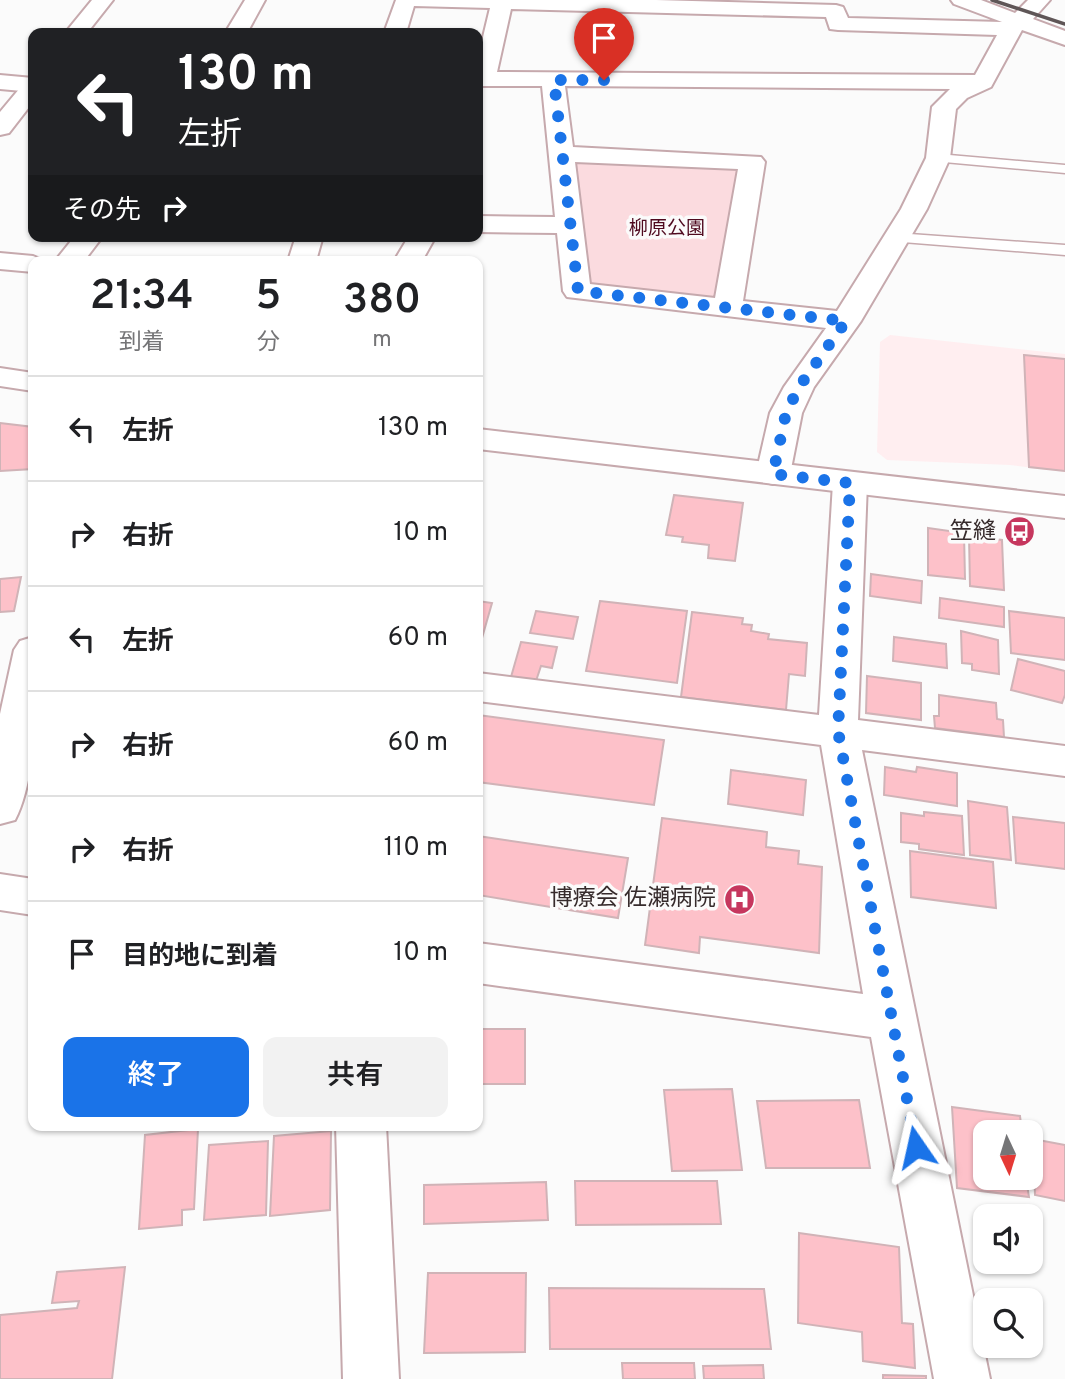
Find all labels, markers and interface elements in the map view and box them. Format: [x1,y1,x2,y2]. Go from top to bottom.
pin [574,8,634,80]
icon: arrive [585,19,623,57]
text: 130 m [178,46,314,108]
icon: left [63,56,154,147]
text: 左折 [178,116,242,156]
icon: right [155,189,193,227]
text: その先 [63,195,141,228]
park label: 柳原公園 [629,217,705,241]
text: 21:34 [90,271,194,324]
text: 5 [255,271,281,324]
text: 380 [343,275,421,328]
text: m [372,326,392,355]
text: 到着 [119,329,165,358]
text: 分 [257,329,280,358]
icon: left [63,410,101,448]
text: 130 m [378,412,448,445]
text: 左折 [122,416,174,449]
icon: right [63,515,101,553]
bus stop icon: 笠縫 [1002,515,1036,549]
text: 10 m [393,517,448,550]
place label: 笠縫 [950,518,996,547]
text: 右折 [122,521,174,554]
icon: left [63,620,101,658]
text: 60 m [388,622,448,655]
text: 左折 [122,626,174,659]
icon: right [63,725,101,763]
text: 60 m [388,727,448,760]
text: 右折 [122,731,174,764]
icon: right [63,830,101,868]
text: 110 m [384,832,448,865]
text: 右折 [122,836,174,869]
hospital icon: 博療会 佐瀬病院 [722,882,756,916]
place label: 博療会 佐瀬病院 [550,885,716,914]
icon: arrive [63,935,101,973]
text: 10 m [393,937,448,970]
text: 目的地に到着 [122,941,278,974]
button: 終了 [63,1037,249,1117]
button: 共有 [263,1037,448,1117]
position arrow [879,1110,953,1184]
north arrow [973,1120,1043,1190]
map controls [973,1120,1043,1358]
button: sound [973,1204,1043,1274]
button: search [973,1288,1043,1358]

